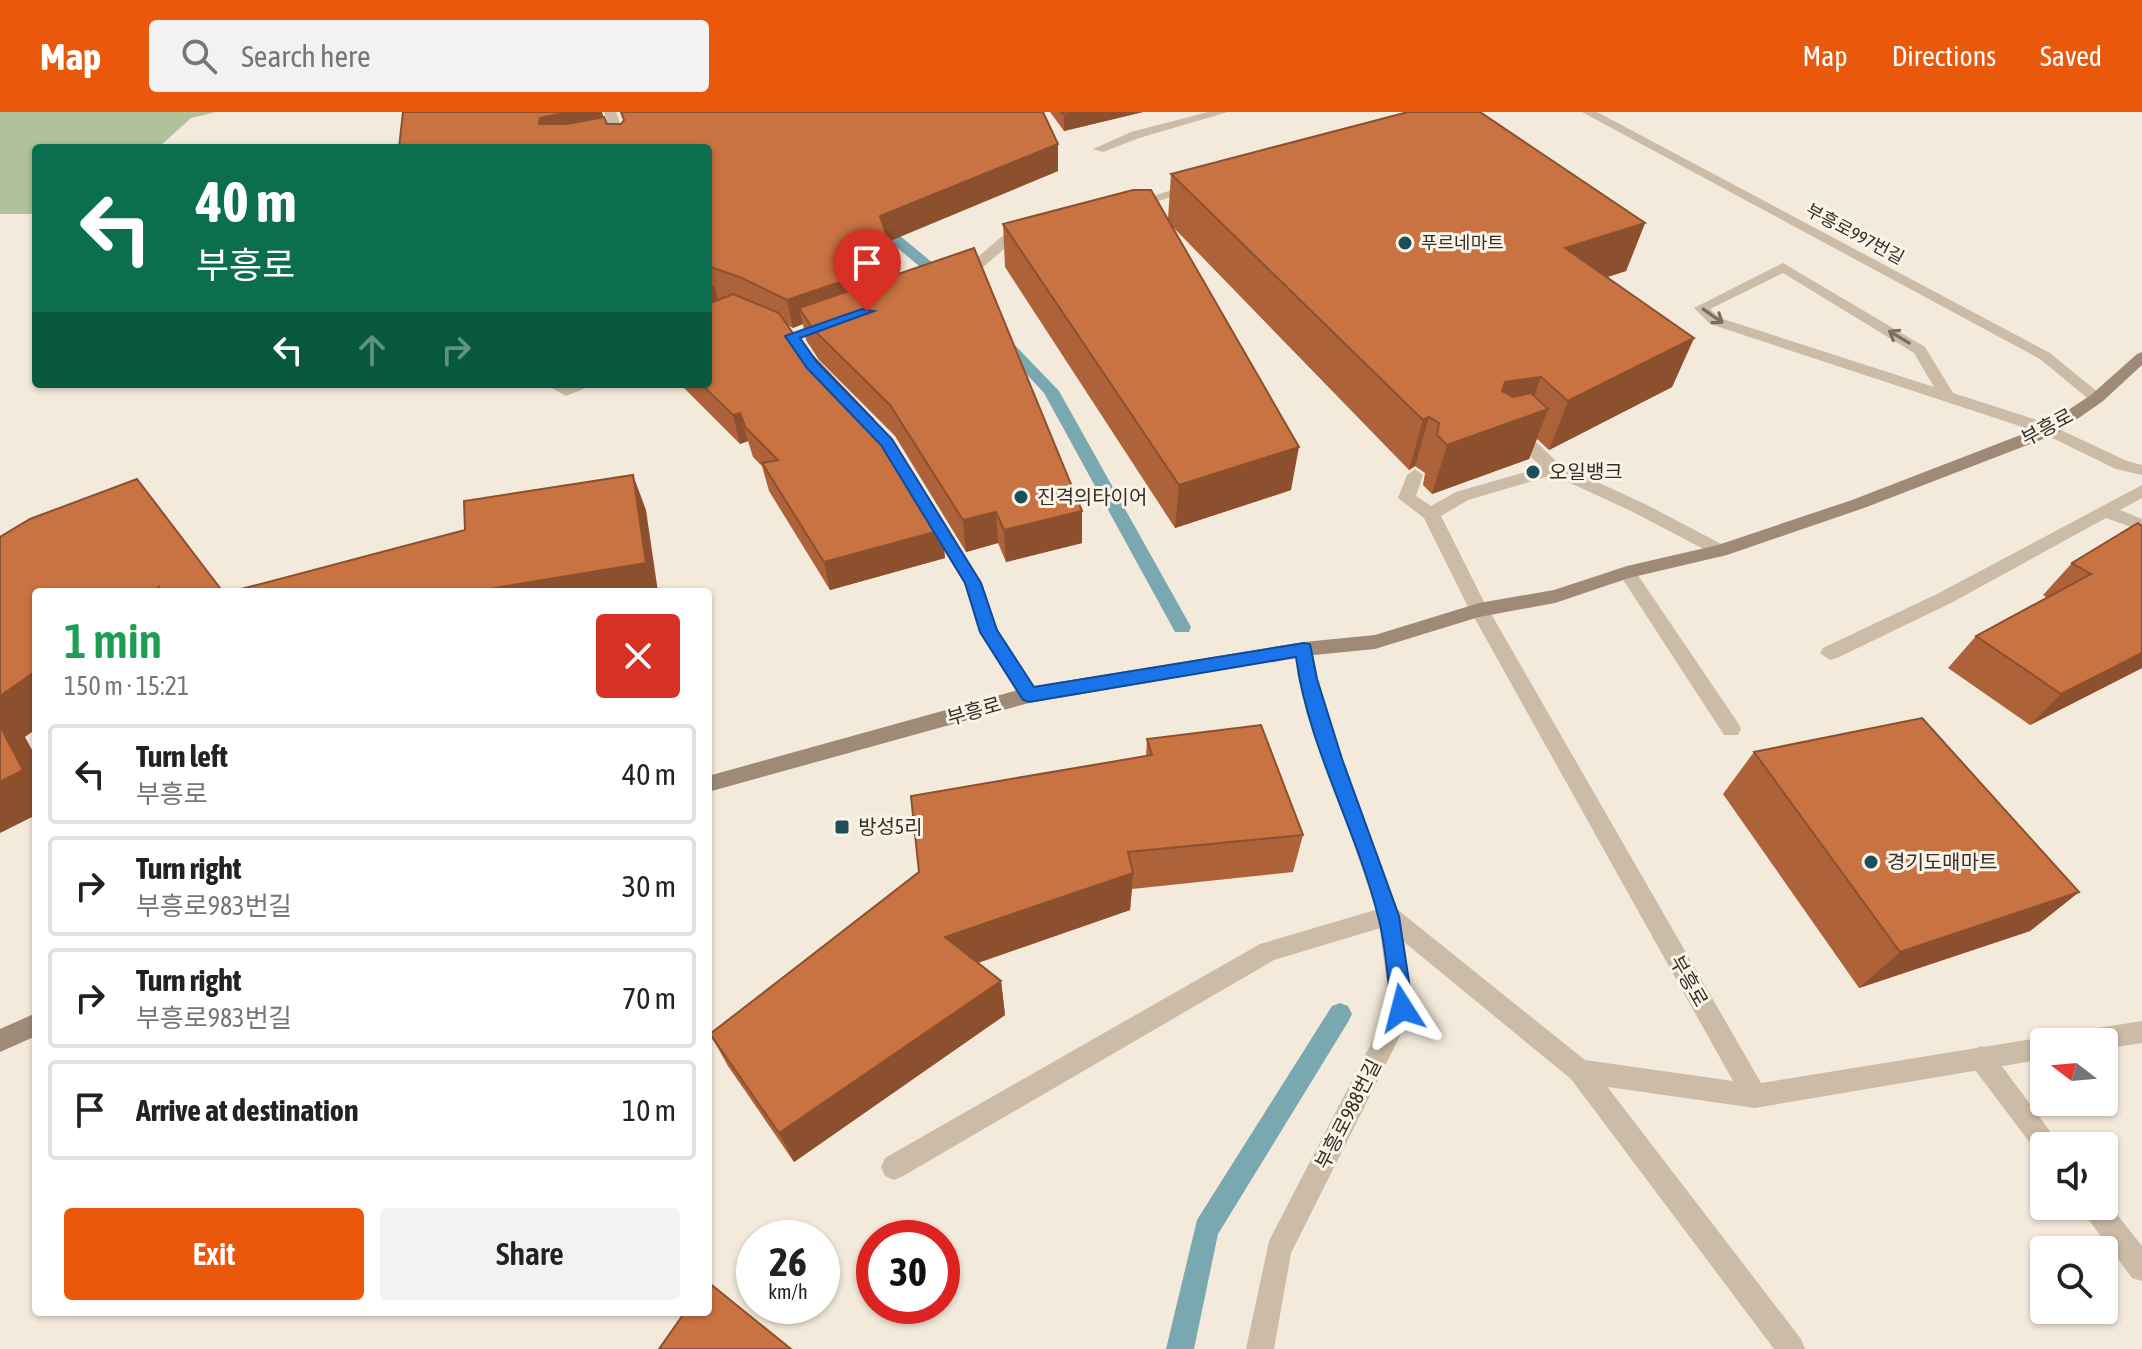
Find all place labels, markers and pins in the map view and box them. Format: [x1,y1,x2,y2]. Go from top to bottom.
pin [833,229,901,311]
place label: 푸르네마트 [1421,232,1504,253]
marker: 푸르네마트 [1396,234,1414,252]
place label: 오일뱅크 [1549,460,1623,483]
marker: 오일뱅크 [1524,463,1542,481]
place label: 진격의타이어 [1037,485,1147,508]
marker: 진격의타이어 [1012,488,1030,506]
place label: 방성5리 [858,815,923,838]
marker: 방성5리 [833,818,851,836]
place label: 경기도매마트 [1887,850,1997,873]
marker: 경기도매마트 [1862,853,1880,871]

